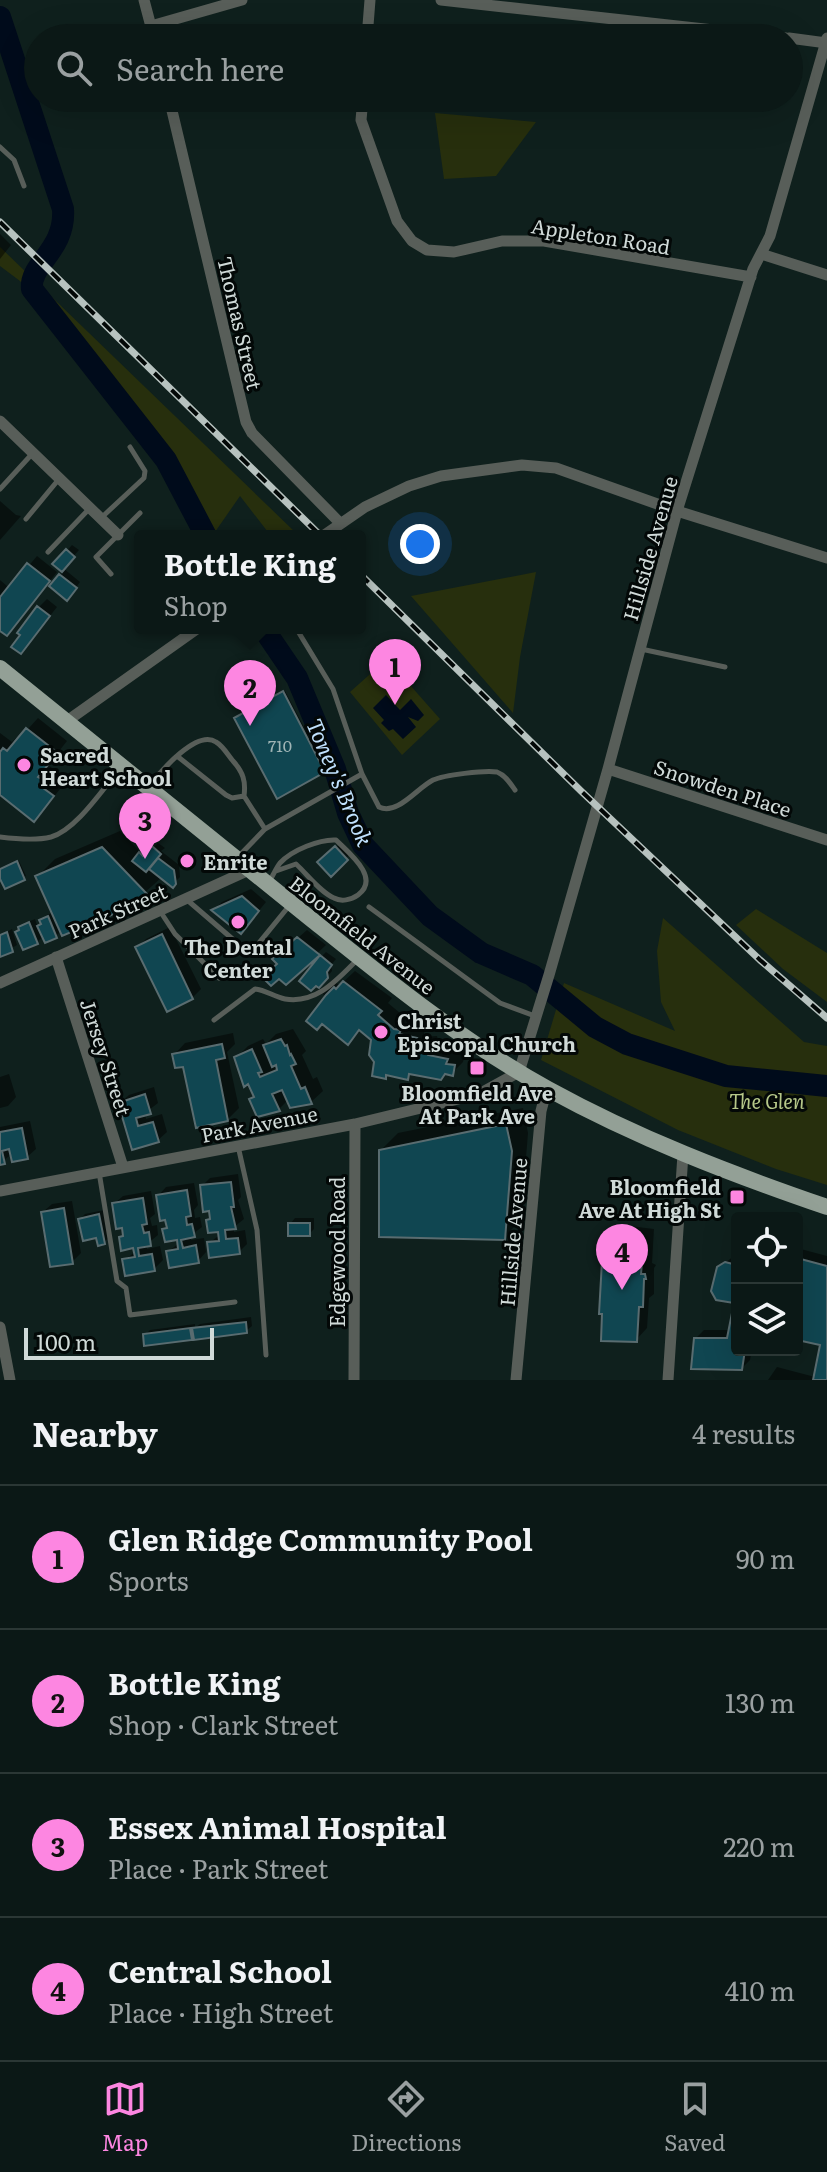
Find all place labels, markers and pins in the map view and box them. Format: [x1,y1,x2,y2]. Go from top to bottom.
pin: 1 [369,639,421,705]
pin: 2 [224,660,276,726]
place label: Sacred Heart School [40,739,172,792]
marker: Sacred Heart School [15,756,33,774]
pin: 3 [119,793,171,859]
place label: Enrite [203,846,268,876]
marker: Enrite [178,852,196,870]
marker: The Dental Center [229,913,247,931]
place label: The Dental Center [184,931,292,984]
place label: Christ Episcopal Church [397,1005,576,1058]
marker: Christ Episcopal Church [372,1023,390,1041]
marker: Bloomfield Ave At Park Ave [468,1059,486,1077]
place label: Bloomfield Ave At Park Ave [401,1077,553,1130]
place label: Bloomfield Ave At High St [578,1171,721,1224]
marker: Bloomfield Ave At High St [728,1188,746,1206]
pin: 4 [596,1224,648,1290]

